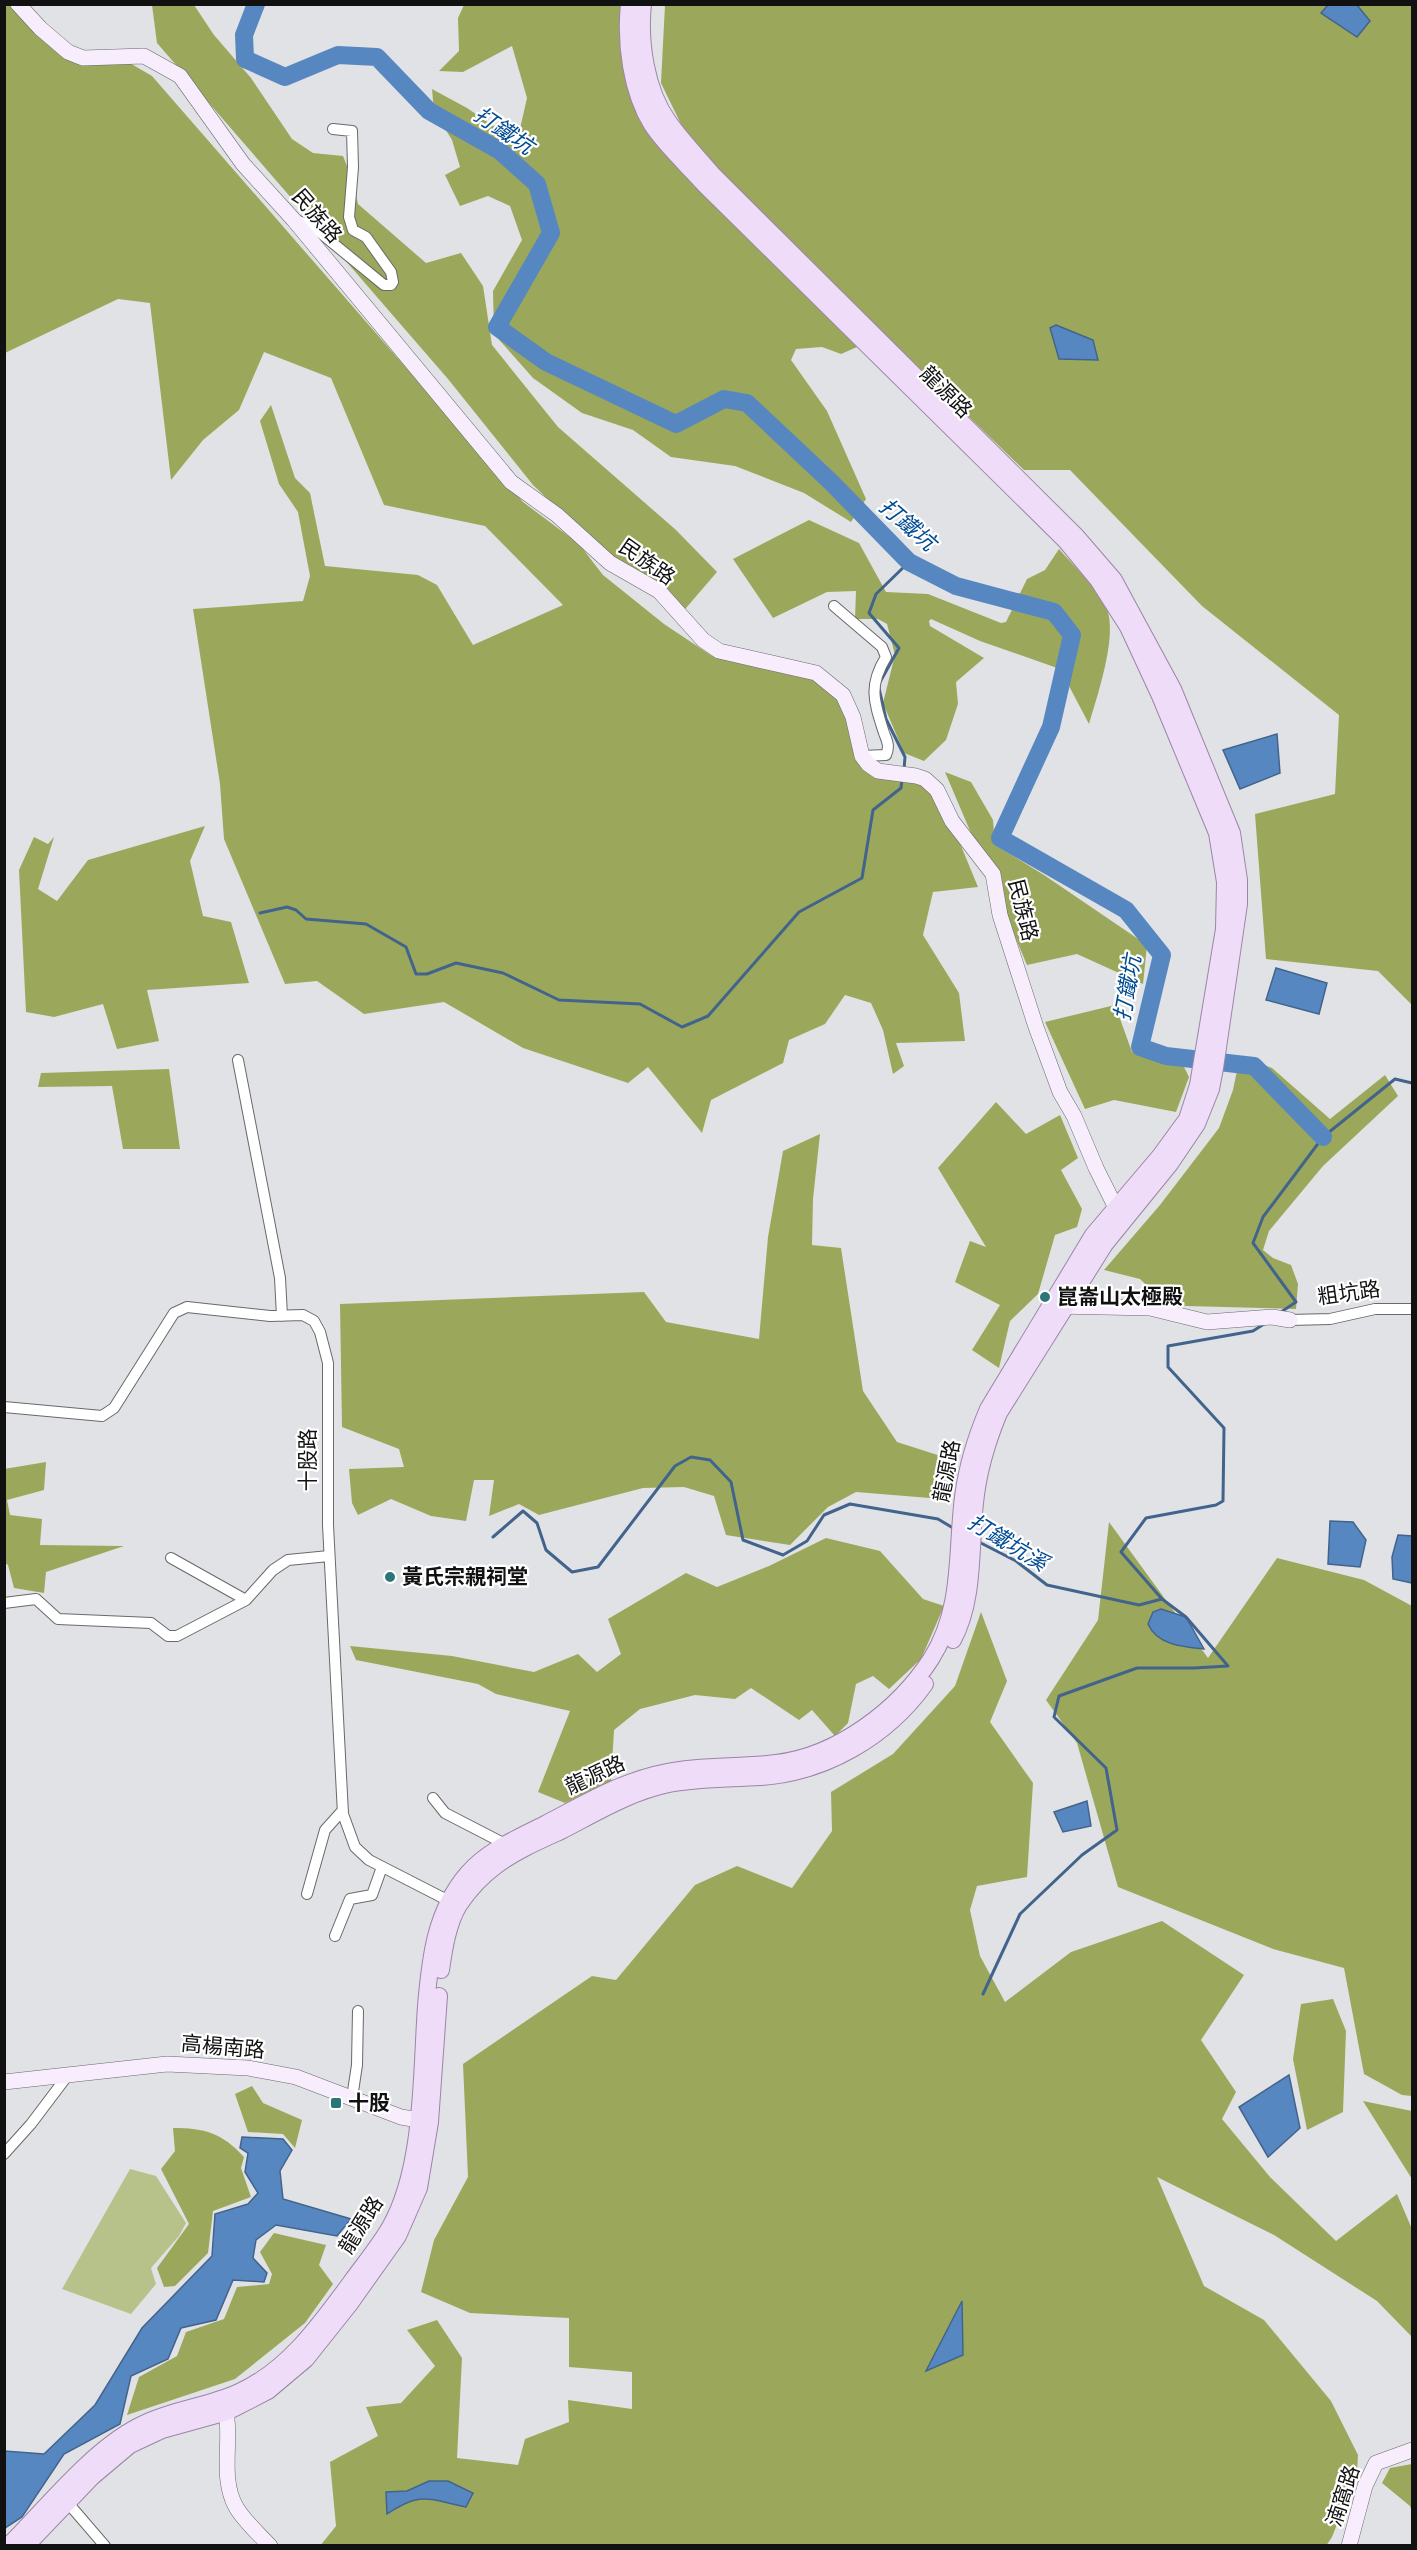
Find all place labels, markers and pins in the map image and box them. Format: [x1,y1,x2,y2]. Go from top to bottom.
place label: 崑崙山太極殿 [1057,1284,1183,1309]
marker: 崑崙山太極殿 [1038,1290,1052,1304]
place label: 黃氏宗親祠堂 [402,1564,528,1589]
marker: 黃氏宗親祠堂 [383,1570,397,1584]
place label: 十股 [348,2090,390,2115]
marker: 十股 [329,2096,343,2110]

